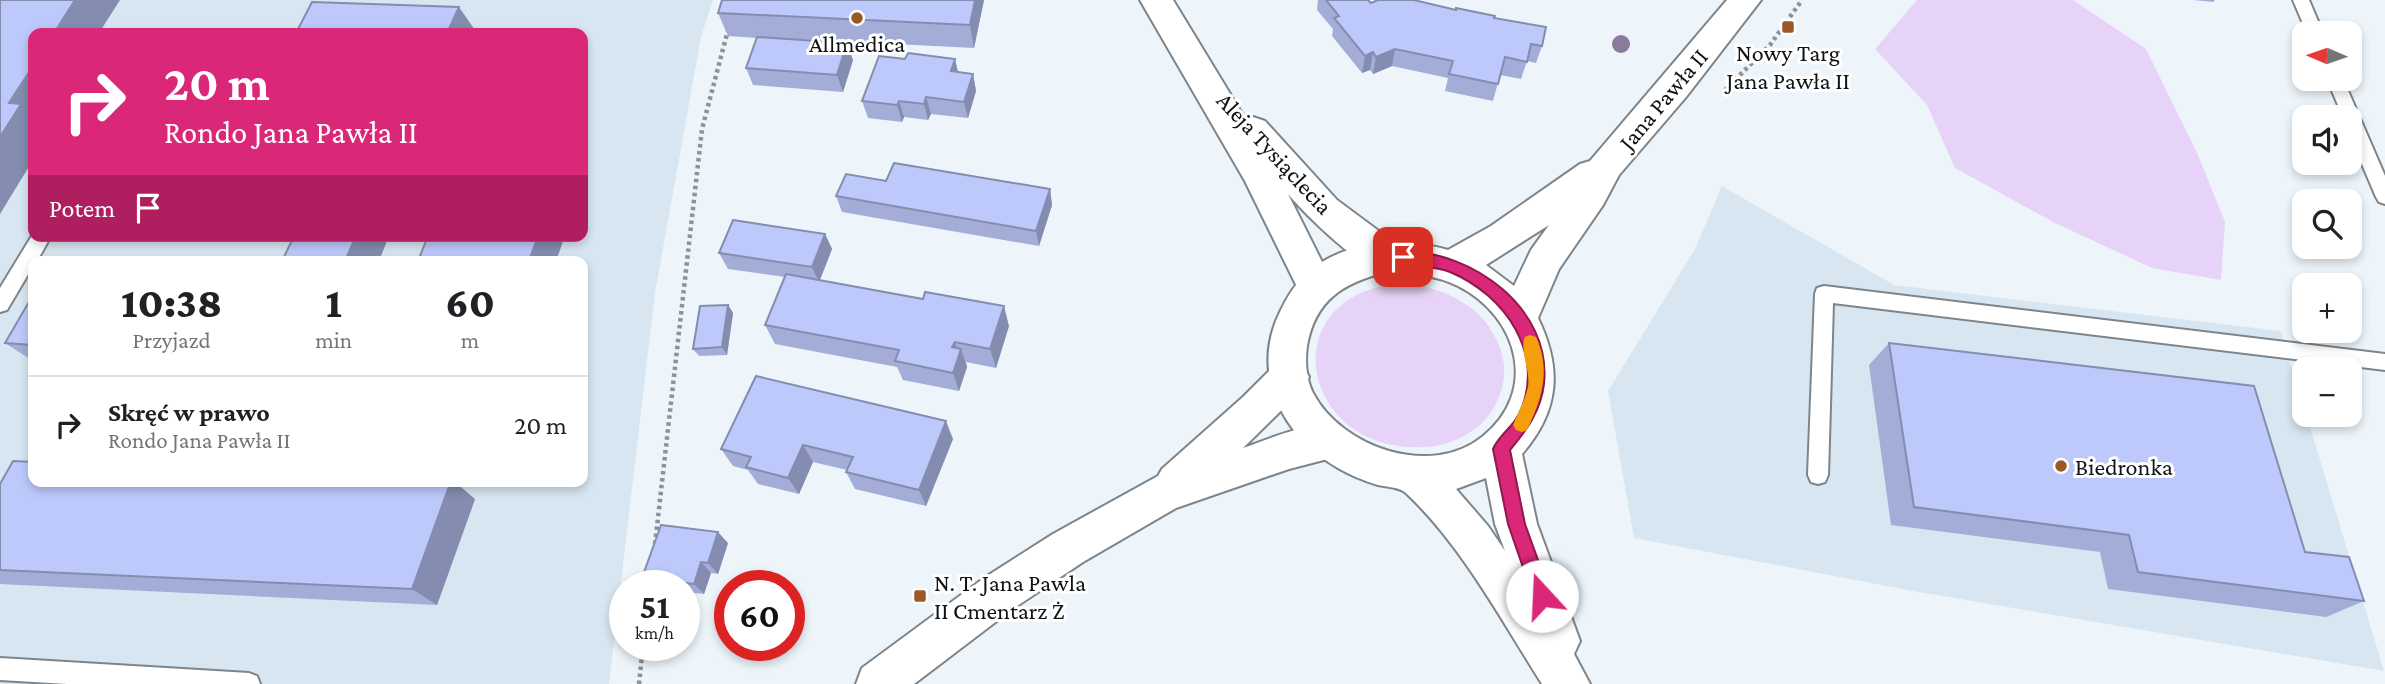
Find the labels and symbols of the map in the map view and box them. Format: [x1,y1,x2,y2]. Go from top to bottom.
marker: Allmedica [849,10,865,26]
marker: Nowy Targ Jana Pawła II [1780,19,1796,35]
north arrow [2292,21,2362,91]
place label: Allmedica [809,30,905,57]
place label: Nowy Targ Jana Pawła II [1724,39,1850,94]
street label: Jana Pawła II [1612,43,1713,157]
street label: Aleja Tysiąclecia [1212,86,1338,220]
pin [1373,227,1433,287]
place label: Biedronka [2075,453,2173,480]
marker: Biedronka [2053,458,2069,474]
position arrow [1505,559,1579,633]
place label: N. T. Jana Pawla II Cmentarz Ż [934,569,1086,624]
speed limit sign: 60 [714,570,805,661]
marker: N. T. Jana Pawla II Cmentarz Ż [912,588,928,604]

